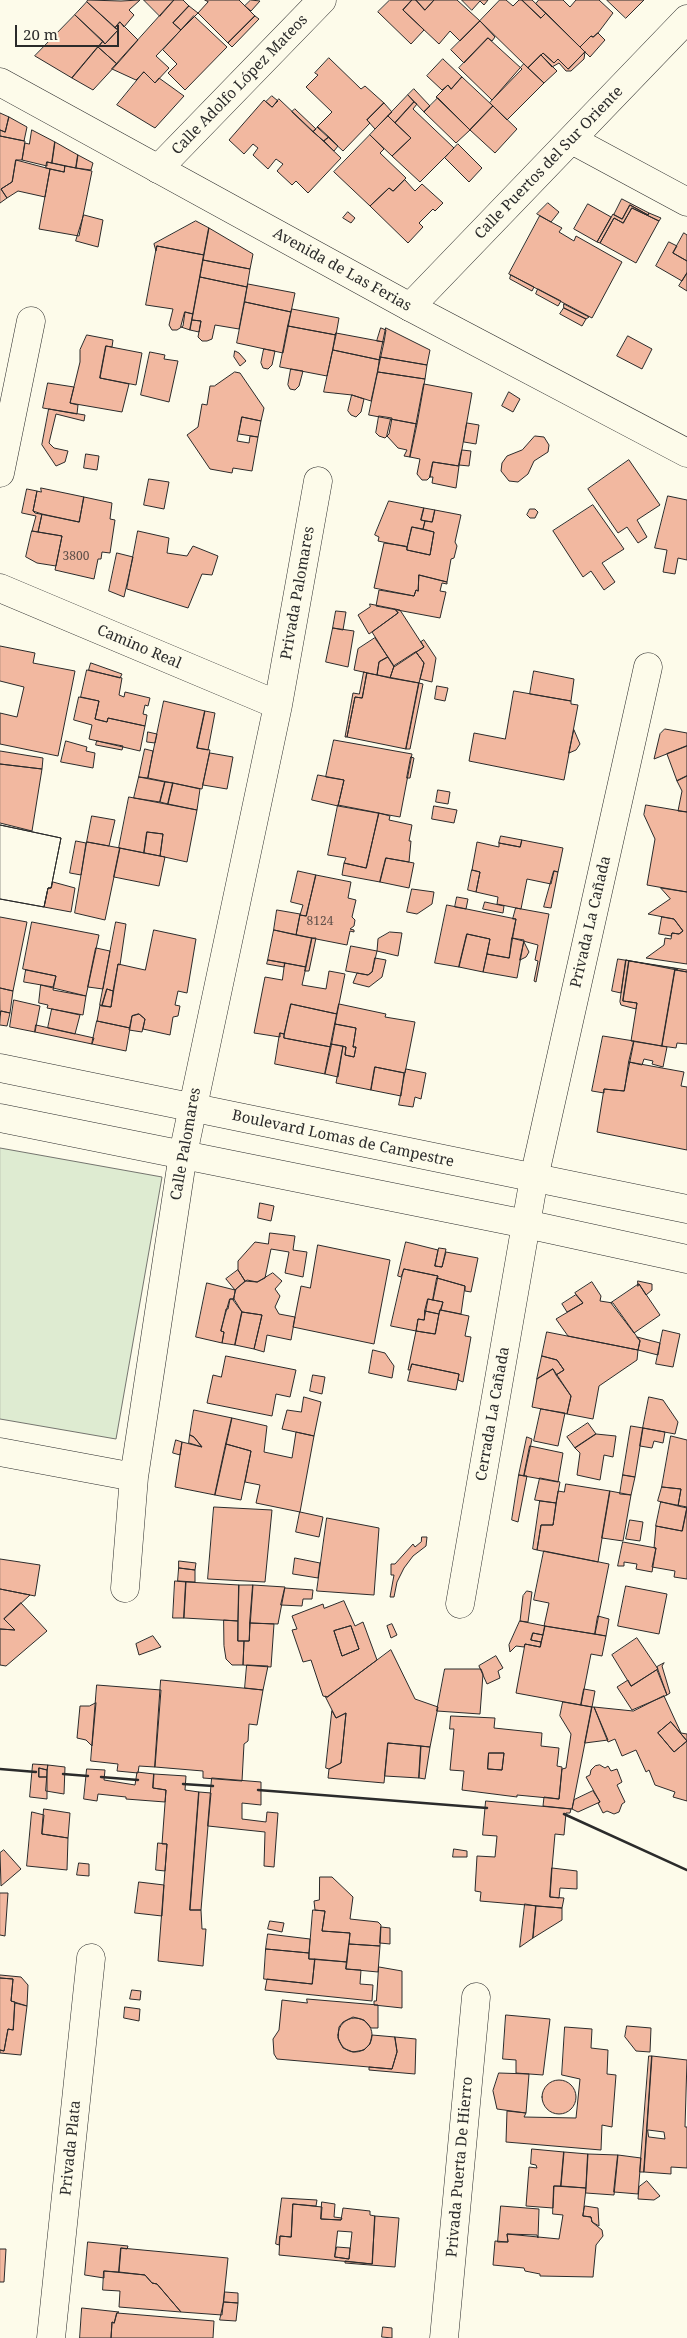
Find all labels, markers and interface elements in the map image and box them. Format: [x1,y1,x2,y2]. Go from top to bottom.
street label: Calle Adolfo López Mateos [168,11,312,159]
scale bar [18,15,121,47]
text: 20 m [23,24,58,44]
street label: Calle Puertos del Sur Oriente [471,83,627,243]
street label: Avenida de Las Ferias [270,224,414,316]
street label: Privada Palomares [277,525,319,661]
house number: 3800 [63,550,89,564]
street label: Camino Real [94,621,184,673]
street label: Privada La Cañada [567,854,615,990]
house number: 8124 [307,915,333,929]
street label: Calle Palomares [167,1086,205,1202]
street label: Boulevard Lomas de Campestre [230,1107,456,1171]
street label: Cerrada La Cañada [472,1345,514,1483]
street label: Privada Puerta De Hierro [443,2076,477,2258]
street label: Privada Plata [57,2100,85,2196]

